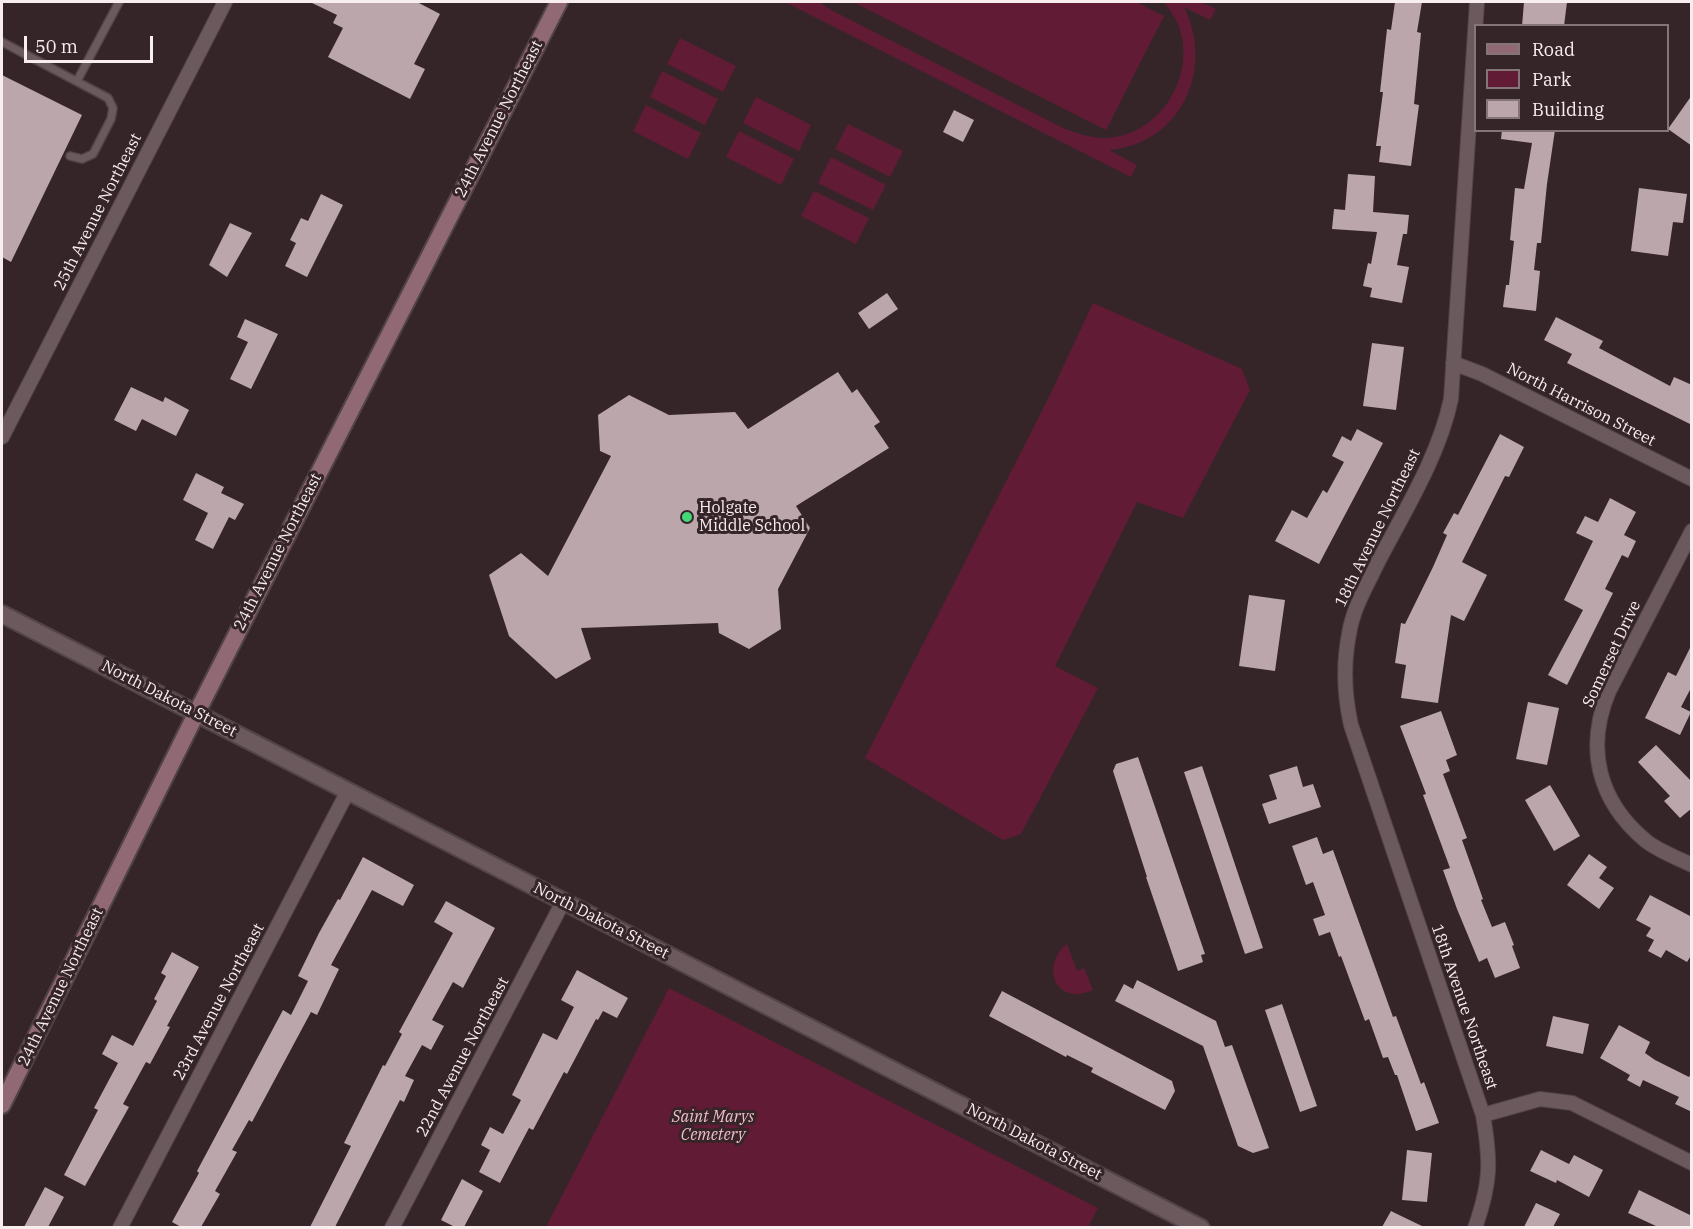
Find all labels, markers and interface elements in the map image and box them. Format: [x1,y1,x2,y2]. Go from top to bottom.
scale bar [27,24,156,62]
legend [1474,24,1669,132]
text: 50 m [35,35,78,58]
street label: 24th Avenue Northeast [451,37,547,201]
text: Road [1532,38,1575,61]
text: Park [1532,68,1571,91]
text: Building [1532,98,1604,121]
street label: 25th Avenue Northeast [50,130,146,294]
street label: North Harrison Street [1503,359,1659,451]
street label: 18th Avenue Northeast [1331,446,1425,610]
street label: 24th Avenue Northeast [230,470,326,634]
place label: Holgate Middle School [699,498,805,536]
marker: Holgate Middle School [680,510,694,524]
street label: Somerset Drive [1579,598,1645,710]
street label: North Dakota Street [98,657,240,741]
street label: North Dakota Street [530,879,672,963]
street label: 24th Avenue Northeast [14,905,108,1069]
street label: 23rd Avenue Northeast [169,920,269,1084]
street label: 18th Avenue Northeast [1427,922,1501,1092]
street label: 22nd Avenue Northeast [413,974,513,1140]
street label: North Dakota Street [963,1100,1105,1184]
park label: Saint Marys Cemetery [672,1107,754,1145]

